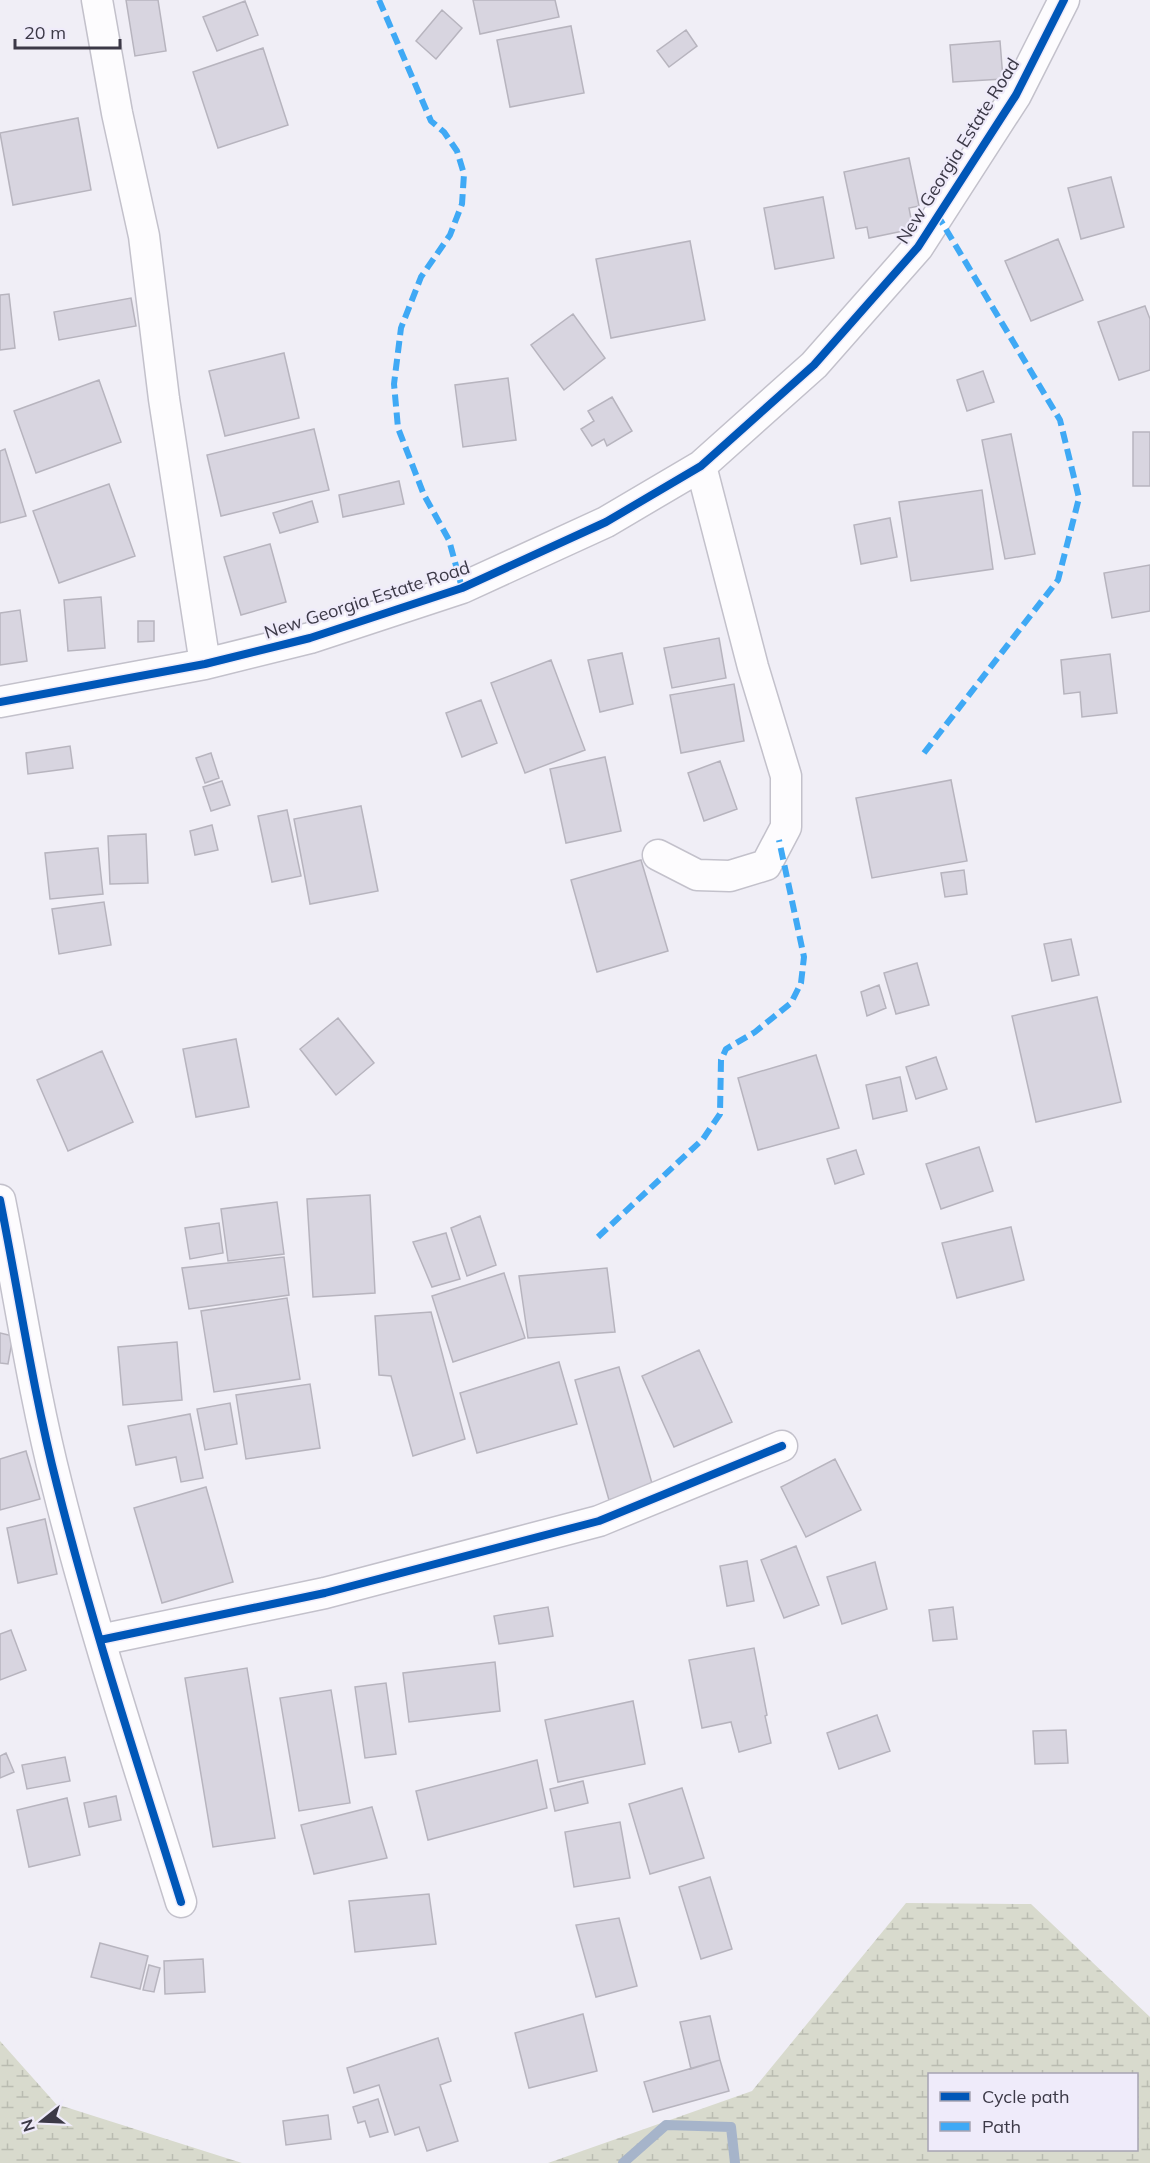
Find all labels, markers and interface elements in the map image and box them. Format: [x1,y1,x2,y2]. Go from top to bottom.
scale bar [15,12,120,50]
text: 20 m [24,21,66,44]
street label: New Georgia Estate Road [891,53,1024,248]
street label: New Georgia Estate Road [261,555,473,644]
legend [928,2073,1138,2151]
text: Cycle path [982,2085,1069,2108]
north arrow [12,2091,72,2151]
text: Path [982,2115,1021,2138]
text: N [16,2117,39,2134]

